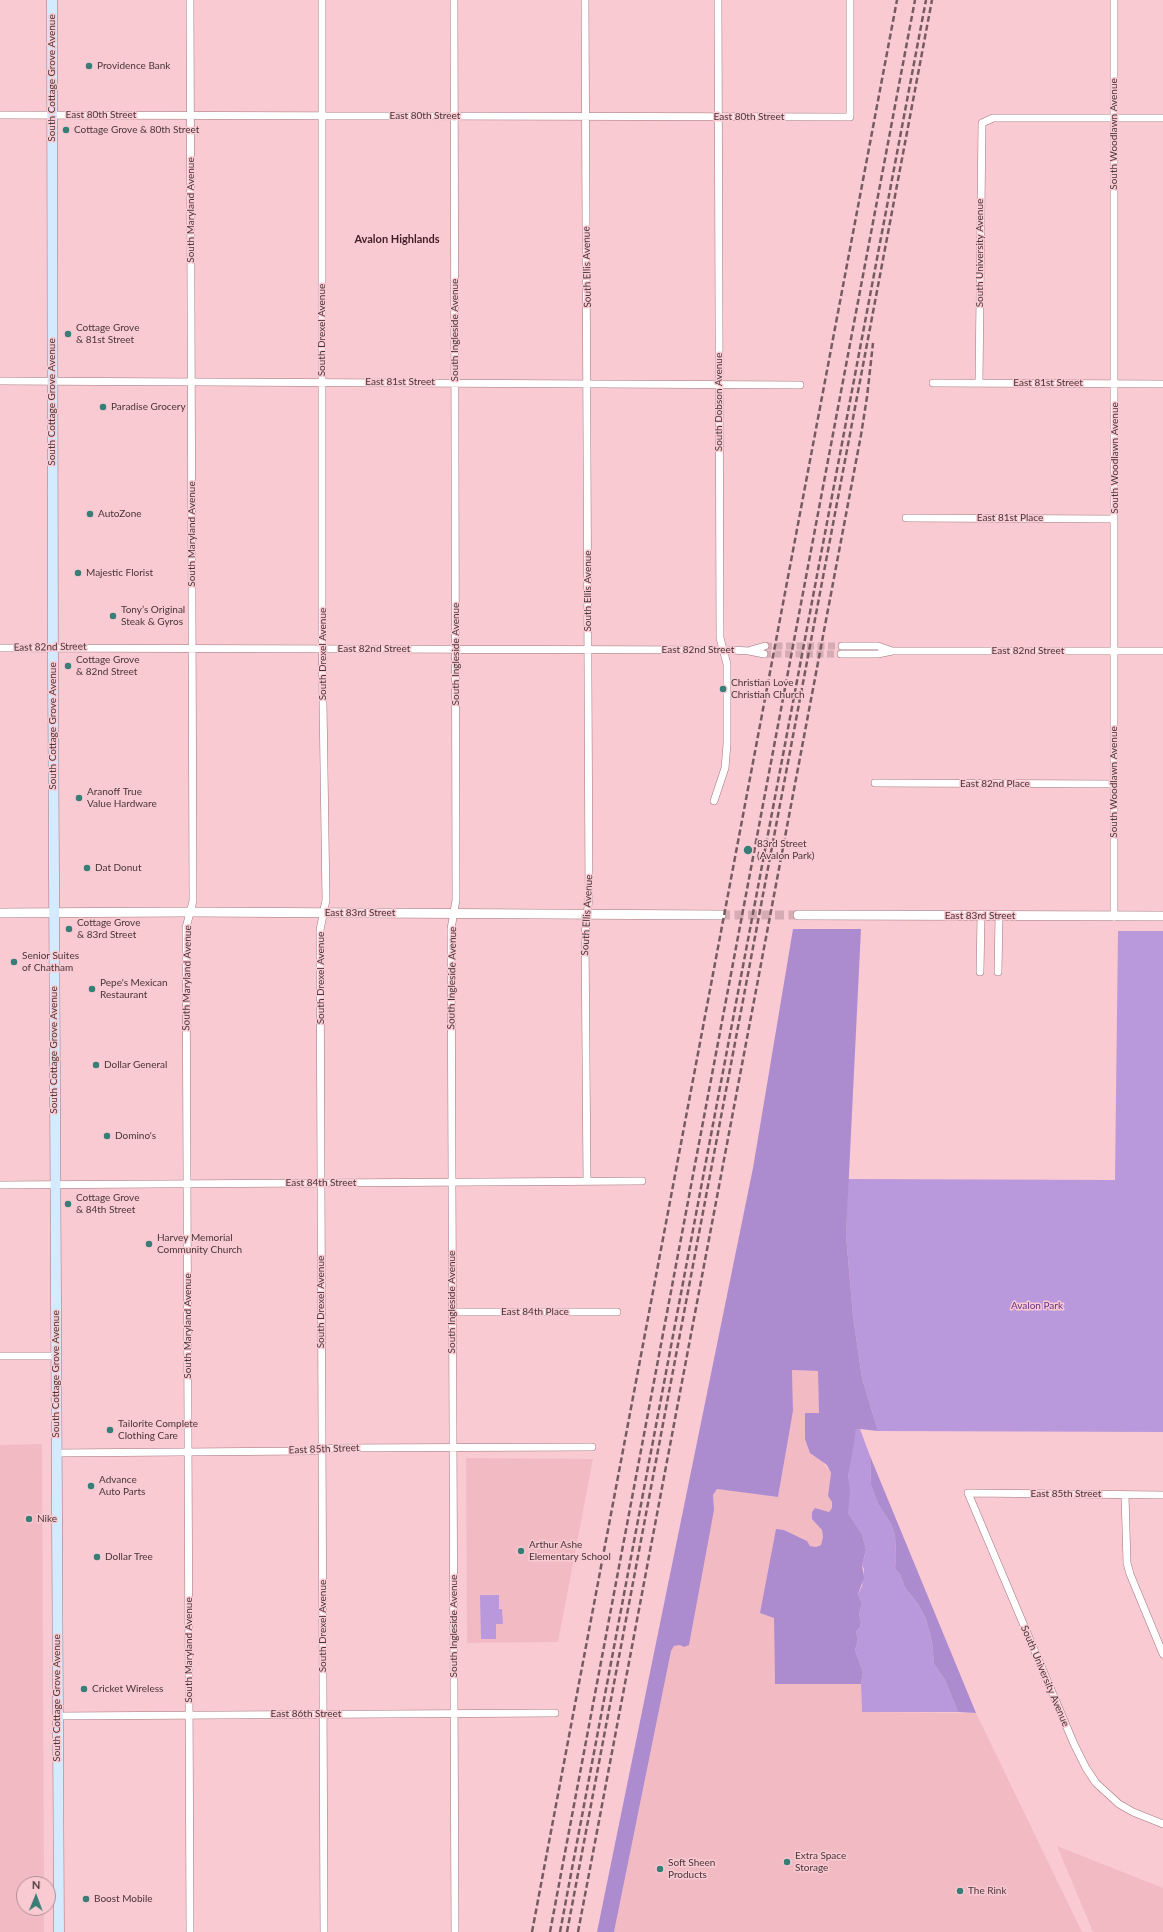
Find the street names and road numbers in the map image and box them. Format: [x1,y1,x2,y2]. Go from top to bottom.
street label: South Cottage Grove Avenue [46,14,58,142]
street label: South Woodlawn Avenue [1108,78,1120,190]
street label: East 80th Street [66,109,136,121]
street label: East 80th Street [390,110,460,122]
street label: East 80th Street [714,111,784,123]
street label: South Maryland Avenue [185,157,197,263]
street label: South University Avenue [974,199,986,307]
street label: South Ellis Avenue [580,226,594,308]
street label: South Ingleside Avenue [449,279,461,381]
street label: South Drexel Avenue [316,284,328,376]
street label: South Cottage Grove Avenue [46,338,58,466]
street label: South Dobson Avenue [713,353,725,451]
street label: East 81st Street [365,376,435,388]
street label: East 81st Street [1013,377,1083,389]
street label: South Woodlawn Avenue [1109,402,1121,514]
street label: South Maryland Avenue [186,481,198,587]
street label: East 81st Place [977,512,1043,524]
street label: South Ellis Avenue [582,550,594,632]
street label: South Ingleside Avenue [450,603,462,705]
street label: South Drexel Avenue [317,608,329,700]
street label: East 82nd Street [13,640,87,654]
street label: East 82nd Street [338,643,410,655]
street label: East 82nd Street [662,644,734,656]
street label: East 82nd Street [992,645,1064,657]
street label: South Cottage Grove Avenue [47,662,59,790]
street label: South Woodlawn Avenue [1108,726,1120,838]
street label: East 82nd Place [960,778,1030,790]
street label: South Ellis Avenue [579,874,595,956]
street label: East 83rd Street [325,907,395,919]
street label: East 83rd Street [945,910,1015,922]
street label: South Maryland Avenue [180,925,194,1031]
street label: South Ingleside Avenue [445,927,459,1029]
street label: South Drexel Avenue [315,932,327,1024]
street label: South Cottage Grove Avenue [48,986,60,1114]
street label: East 84th Street [286,1177,356,1189]
street label: South Ingleside Avenue [446,1251,458,1353]
street label: South Drexel Avenue [315,1256,327,1348]
street label: South Maryland Avenue [182,1273,194,1379]
street label: East 84th Place [501,1306,569,1318]
street label: South Cottage Grove Avenue [50,1310,62,1438]
street label: East 85th Street [288,1442,360,1456]
street label: East 85th Street [1031,1488,1101,1500]
street label: South Ingleside Avenue [448,1575,460,1677]
street label: South Drexel Avenue [317,1580,329,1672]
street label: South Maryland Avenue [183,1597,195,1703]
street label: South University Avenue [1018,1624,1072,1728]
street label: South Cottage Grove Avenue [51,1634,63,1762]
street label: East 86th Street [271,1708,341,1720]

